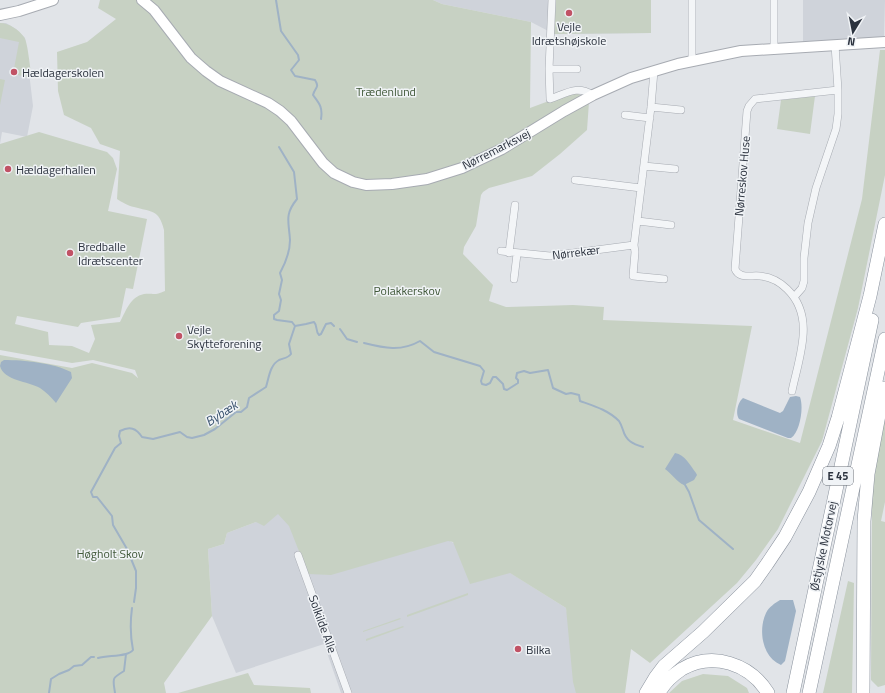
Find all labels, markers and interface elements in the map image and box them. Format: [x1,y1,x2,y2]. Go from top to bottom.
marker: Vejle Idrætshøjskole [564,8,574,18]
north arrow [833,12,873,52]
place label: Vejle Idrætshøjskole [532,17,606,50]
text: N [846,33,856,50]
place label: Hældagerskolen [22,63,104,82]
marker: Hældagerskolen [9,67,19,77]
park label: Trædenlund [356,82,416,101]
street label: Nørremarksvej [459,124,533,174]
street label: Nørreskov Huse [729,135,755,217]
place label: Hældagerhallen [16,160,96,179]
marker: Hældagerhallen [3,164,13,174]
place label: Bredballe Idrætscenter [78,237,143,270]
street label: Nørrekær [551,240,601,264]
marker: Bredballe Idrætscenter [65,248,75,258]
park label: Polakkerskov [374,281,441,300]
place label: Vejle Skytteforening [187,320,262,353]
marker: Vejle Skytteforening [174,331,184,341]
water label: Bybæk [201,394,243,431]
road number: E 45 [823,467,853,485]
street label: Østjyske Motorvej [804,499,842,593]
park label: Høgholt Skov [76,544,144,563]
street label: Solkilde Alle [304,592,342,656]
place label: Bilka [526,640,551,659]
marker: Bilka [513,644,523,654]

